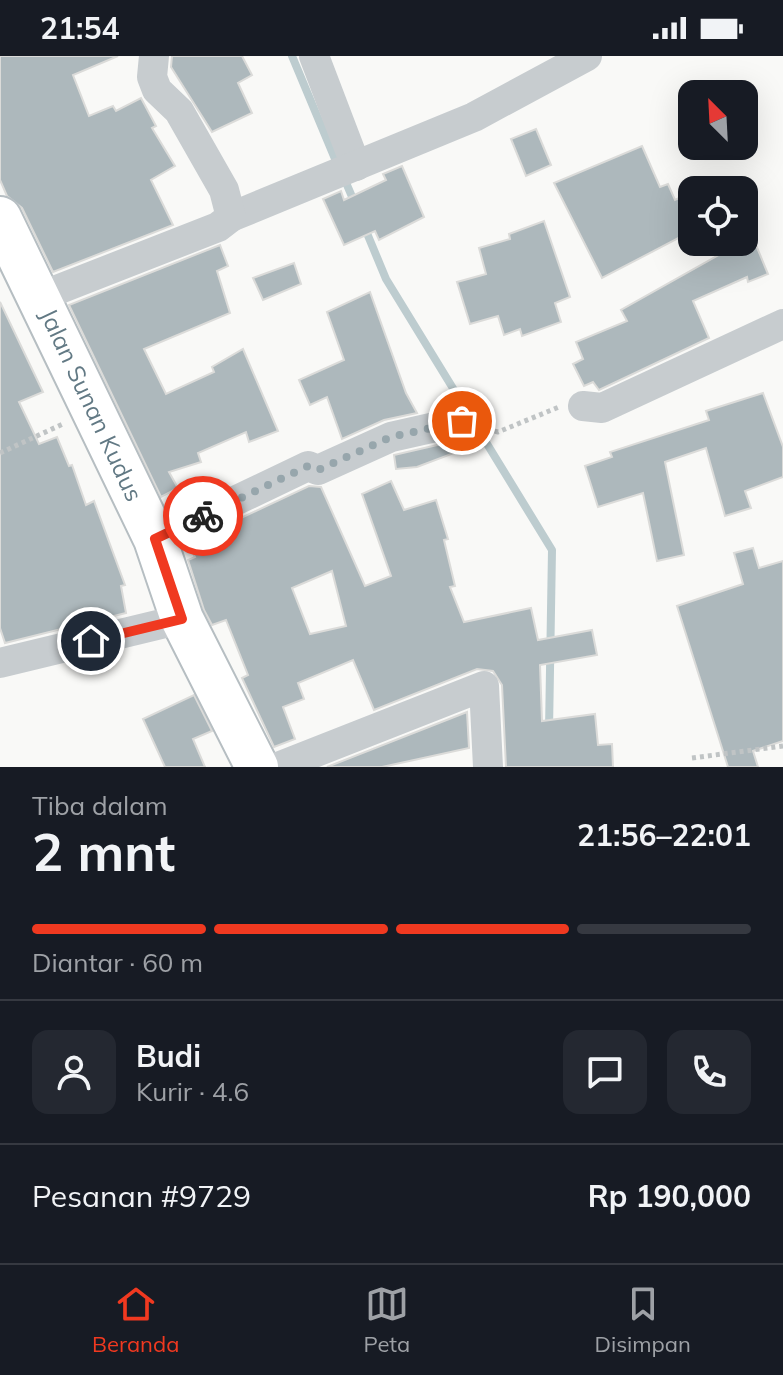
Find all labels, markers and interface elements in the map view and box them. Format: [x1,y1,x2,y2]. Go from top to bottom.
text: 21:54 [40,9,119,47]
north arrow [678,80,758,160]
map controls [678,80,758,256]
button: locate [678,176,758,256]
street label: Jalan Sunan Kudus [34,303,150,506]
pin [428,387,496,455]
icon: bag [440,399,484,443]
courier [163,476,243,556]
icon: bike [181,494,225,538]
pin [57,607,125,675]
icon: home [69,619,113,663]
text: Tiba dalam [32,789,168,822]
text: 21:56–22:01 [577,816,751,854]
text: 2 mnt [32,819,175,884]
text: Diantar · 60 m [32,946,203,979]
button: person [32,1030,116,1114]
button: chat [563,1030,647,1114]
button: phone [667,1030,751,1114]
text: Budi [136,1037,201,1075]
text: Kurir · 4.6 [136,1075,249,1108]
text: Pesanan #9729 [32,1177,251,1215]
text: Rp 190,000 [588,1177,751,1215]
tab: Beranda [92,1282,179,1358]
tab: Peta [364,1282,410,1358]
tab: Disimpan [594,1282,691,1358]

